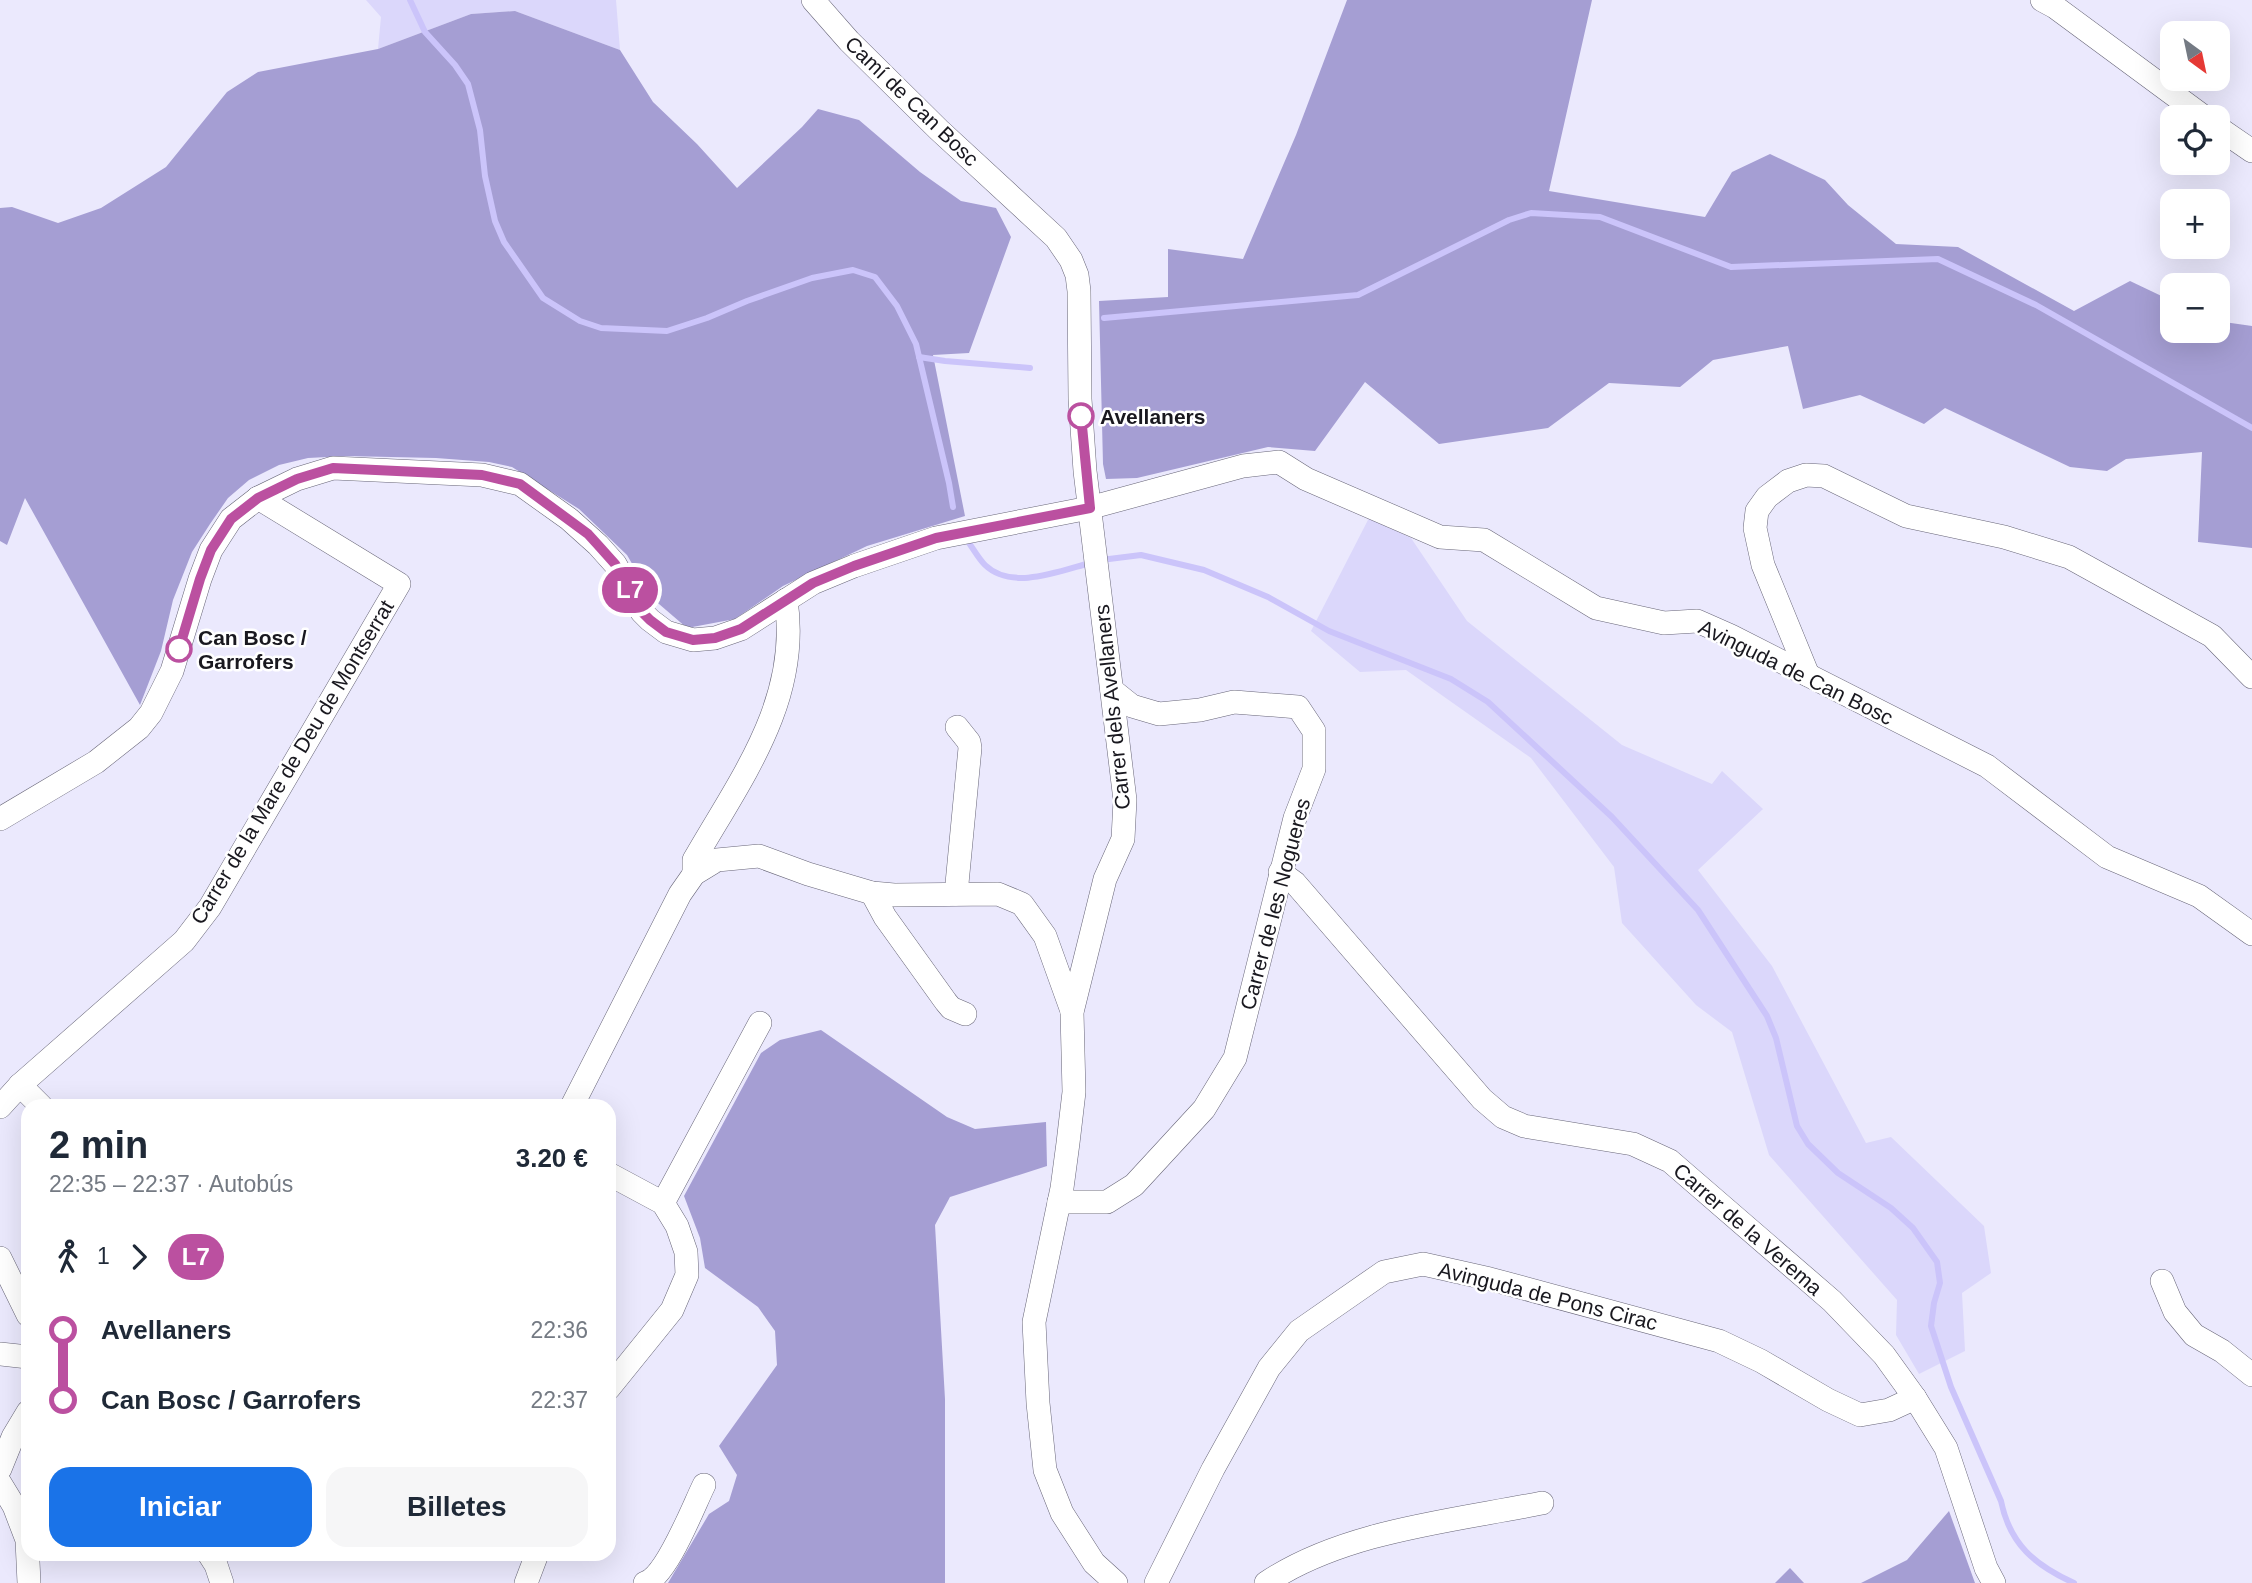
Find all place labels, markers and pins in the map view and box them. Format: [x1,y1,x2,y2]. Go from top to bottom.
marker: Avellaners [1068,403,1094,429]
place label: Avellaners [1100,405,1205,428]
place label: Can Bosc / Garrofers [198,626,307,673]
marker: Can Bosc / Garrofers [166,636,192,662]

